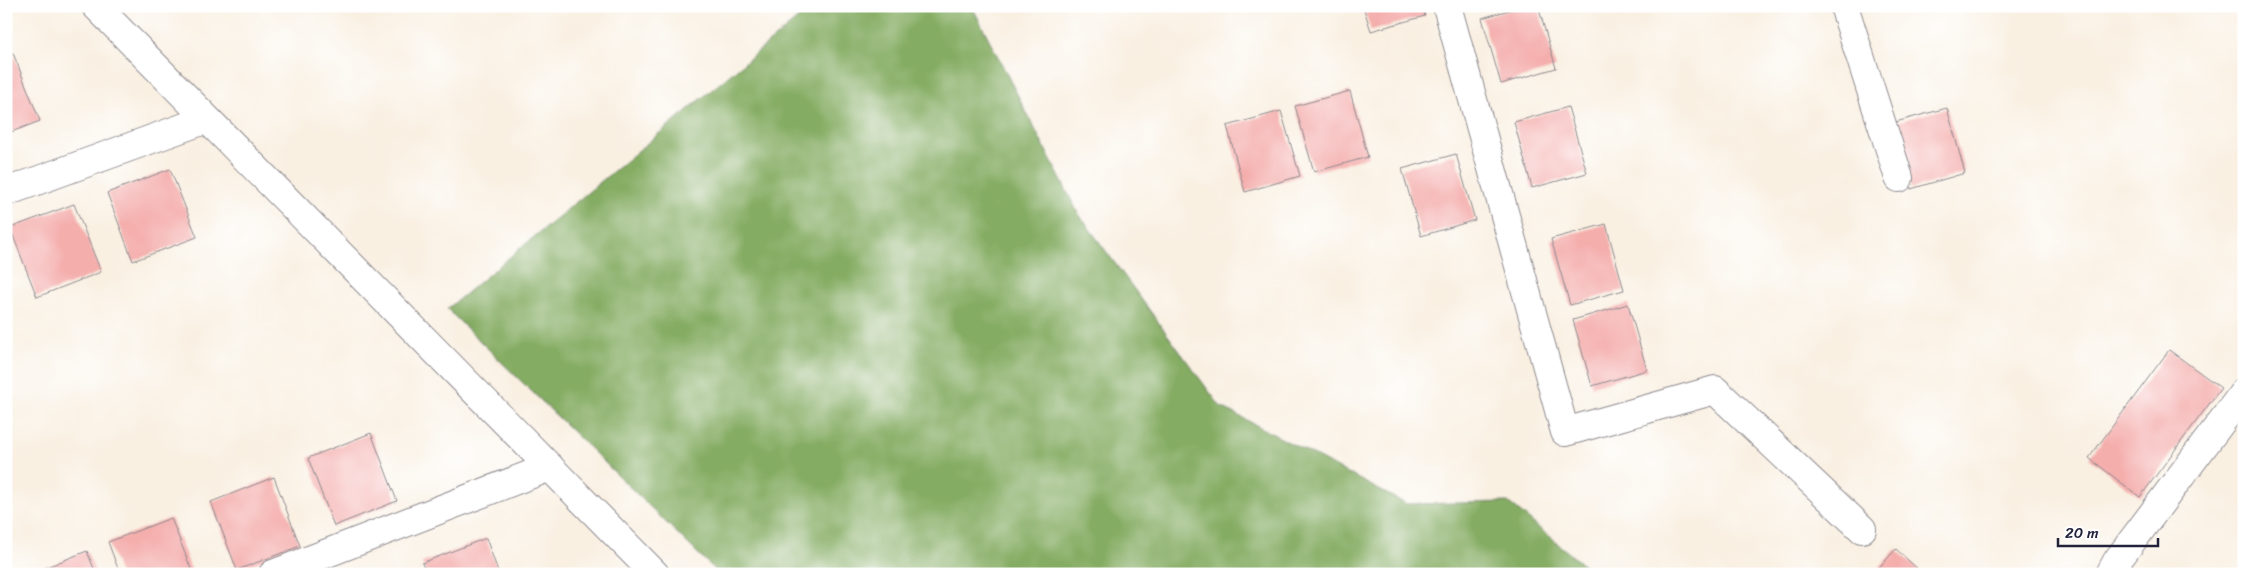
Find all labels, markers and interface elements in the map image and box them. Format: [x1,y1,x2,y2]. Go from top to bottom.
scale bar [2058,515,2158,547]
text: 20 m [2065,520,2099,546]

